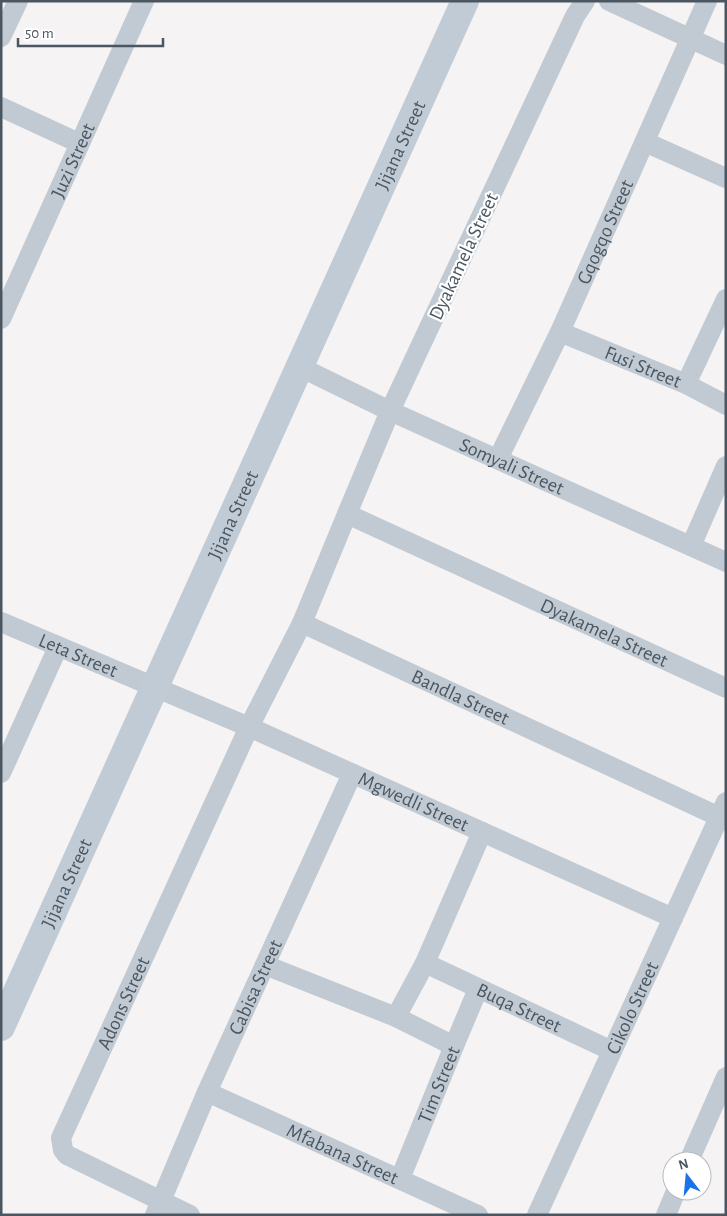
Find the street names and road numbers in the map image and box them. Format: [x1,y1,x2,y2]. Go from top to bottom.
street label: Jijana Street [372,97,430,193]
street label: Juzi Street [48,120,99,201]
street label: Gqogqo Street [574,176,638,287]
street label: Dyakamela Street [426,189,502,323]
street label: Fusi Street [602,343,684,392]
street label: Somyali Street [456,435,567,499]
street label: Jijana Street [205,467,263,563]
street label: Dyakamela Street [537,595,671,671]
street label: Leta Street [36,630,121,681]
street label: Bandla Street [408,666,513,729]
street label: Mgwedli Street [355,769,472,836]
street label: Jijana Street [38,835,96,931]
street label: Cabisa Street [226,936,286,1038]
street label: Adons Street [94,953,154,1053]
street label: Cikolo Street [603,958,663,1057]
street label: Buqa Street [473,980,565,1037]
street label: Tim Street [415,1043,464,1126]
street label: Mfabana Street [283,1121,402,1189]

